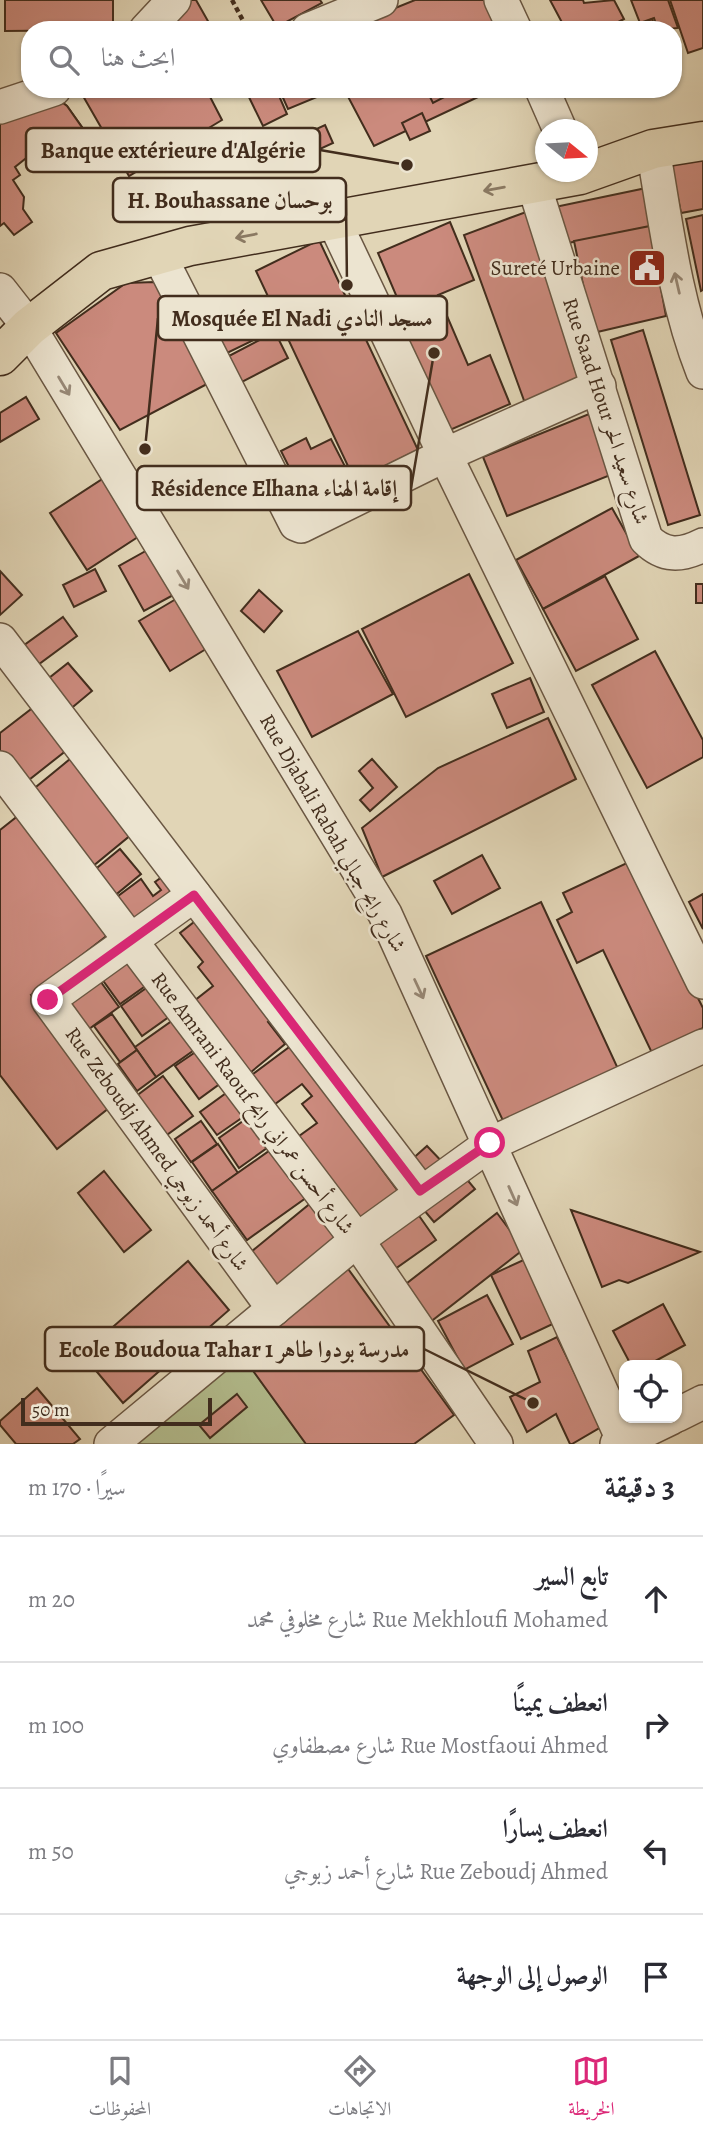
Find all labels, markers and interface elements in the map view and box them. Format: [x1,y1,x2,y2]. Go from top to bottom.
search box [21,21,682,98]
text: ابحث هنا [101,40,176,75]
icon: search [45,41,83,79]
north arrow [535,119,598,182]
callout: Banque extérieure d'Algérie [26,128,320,172]
text: Banque extérieure d'Algérie [40,135,306,166]
callout: H. Bouhassane بوحسان [113,178,346,222]
one-way arrow [483,183,506,196]
text: H. Bouhassane بوحسان [127,185,333,216]
one-way arrow [235,229,258,243]
public building icon: Sureté Urbaine [626,247,668,289]
place label: Sureté Urbaine [491,254,620,282]
one-way arrow [670,272,683,295]
street label: Rue Saad Hour شارع سعيد الحر [552,294,656,529]
callout: Mosquée El Nadi مسجد النادي [158,296,447,340]
text: Mosquée El Nadi مسجد النادي [171,303,433,337]
one-way arrow [58,375,72,395]
callout: Résidence Elhana إقامة الهناء [137,466,411,510]
text: Résidence Elhana إقامة الهناء [151,473,399,504]
one-way arrow [176,570,190,590]
street label: Rue Djabali Rabah شارع رابح جبالي [250,709,413,959]
street label: Rue Amrani Raouf شارع أحسن عمراني رابح [142,965,362,1242]
one-way arrow [413,978,426,999]
route end [32,984,63,1015]
street label: Rue Zeboudj Ahmed شارع أحمد زبوجي [56,1021,256,1279]
route start [474,1127,505,1158]
one-way arrow [507,1185,520,1206]
callout: Ecole Boudoua Tahar 1 مدرسة بودوا طاهر [45,1327,424,1371]
text: Ecole Boudoua Tahar 1 مدرسة بودوا طاهر [59,1334,409,1365]
map controls [619,1360,682,1423]
button: locate [619,1360,682,1423]
scale bar [21,1395,212,1427]
text: 50 m [32,1397,70,1423]
text: 3 دقيقة [604,1467,675,1507]
text: سيرًا · 170 m [28,1472,126,1503]
text: تابع السير [536,1559,608,1594]
icon: ahead [637,1580,675,1618]
text: 20 m [28,1584,75,1615]
text: Rue Mekhloufi Mohamed شارع مخلوفي محمد [247,1604,608,1635]
text: انعطف يمينًا [513,1685,608,1720]
icon: right [637,1706,675,1744]
text: 100 m [28,1710,84,1741]
text: Rue Mostfaoui Ahmed شارع مصطفاوي [272,1730,608,1761]
text: انعطف يسارًا [502,1811,608,1846]
icon: left [637,1832,675,1870]
text: 50 m [28,1836,74,1867]
text: Rue Zeboudj Ahmed شارع أحمد زبوجي [284,1856,608,1887]
text: الوصول إلى الوجهة [456,1958,608,1993]
icon: arrive [637,1958,675,1996]
tab: المحفوظات [88,2052,151,2127]
tab: الاتجاهات [328,2052,391,2127]
tab: الخريطة [568,2052,615,2127]

